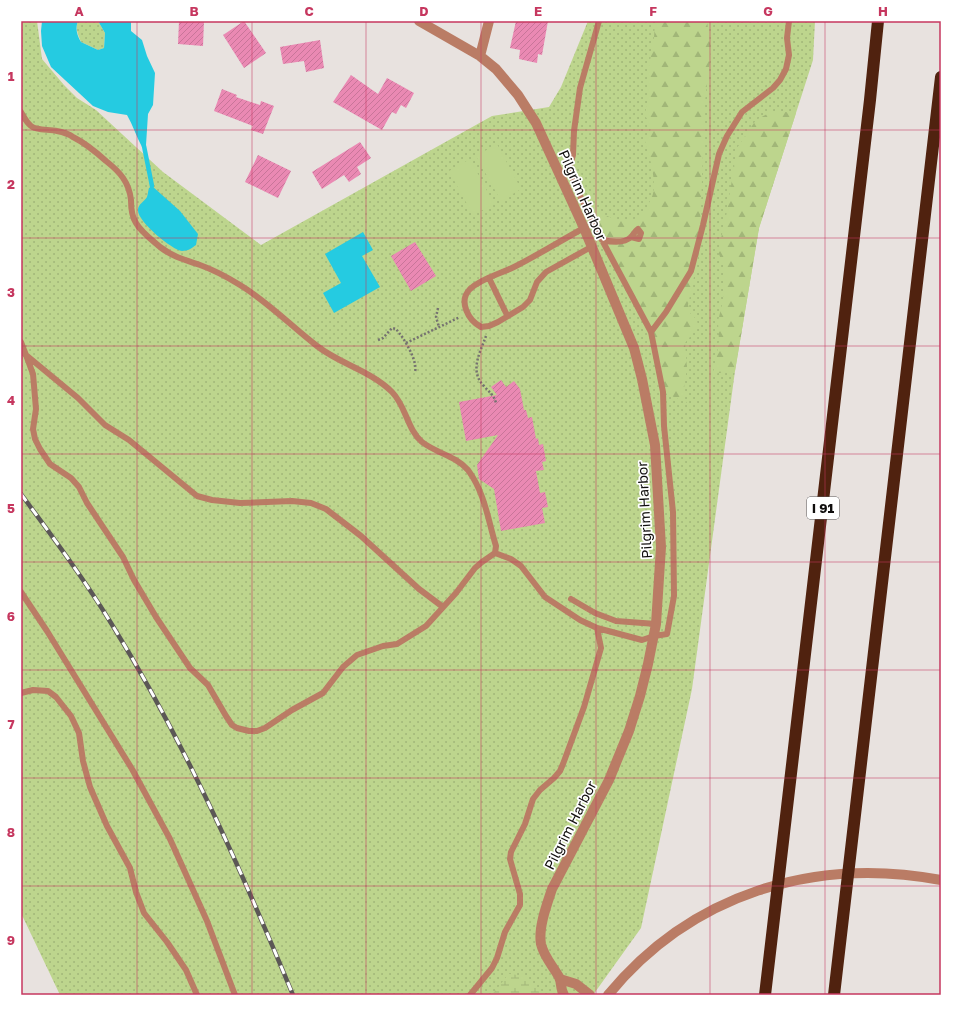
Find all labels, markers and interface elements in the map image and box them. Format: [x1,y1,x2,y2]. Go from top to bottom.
text: A [74,3,84,19]
text: B [189,3,199,19]
text: C [304,3,314,19]
text: D [419,3,429,19]
text: E [534,3,542,19]
text: F [649,3,657,19]
text: G [763,3,773,19]
text: H [878,3,888,19]
text: 1 [8,68,15,84]
street label: Pilgrim Harbor [555,147,611,243]
text: 2 [7,176,15,192]
text: 3 [7,284,15,300]
text: 4 [7,392,15,408]
street label: Pilgrim Harbor [633,460,655,559]
road number: I 91 [807,497,839,519]
text: 5 [7,500,15,516]
text: 6 [7,608,15,624]
text: 7 [7,716,15,732]
street label: Pilgrim Harbor [540,777,600,872]
text: 8 [7,824,15,840]
text: 9 [7,932,15,948]

